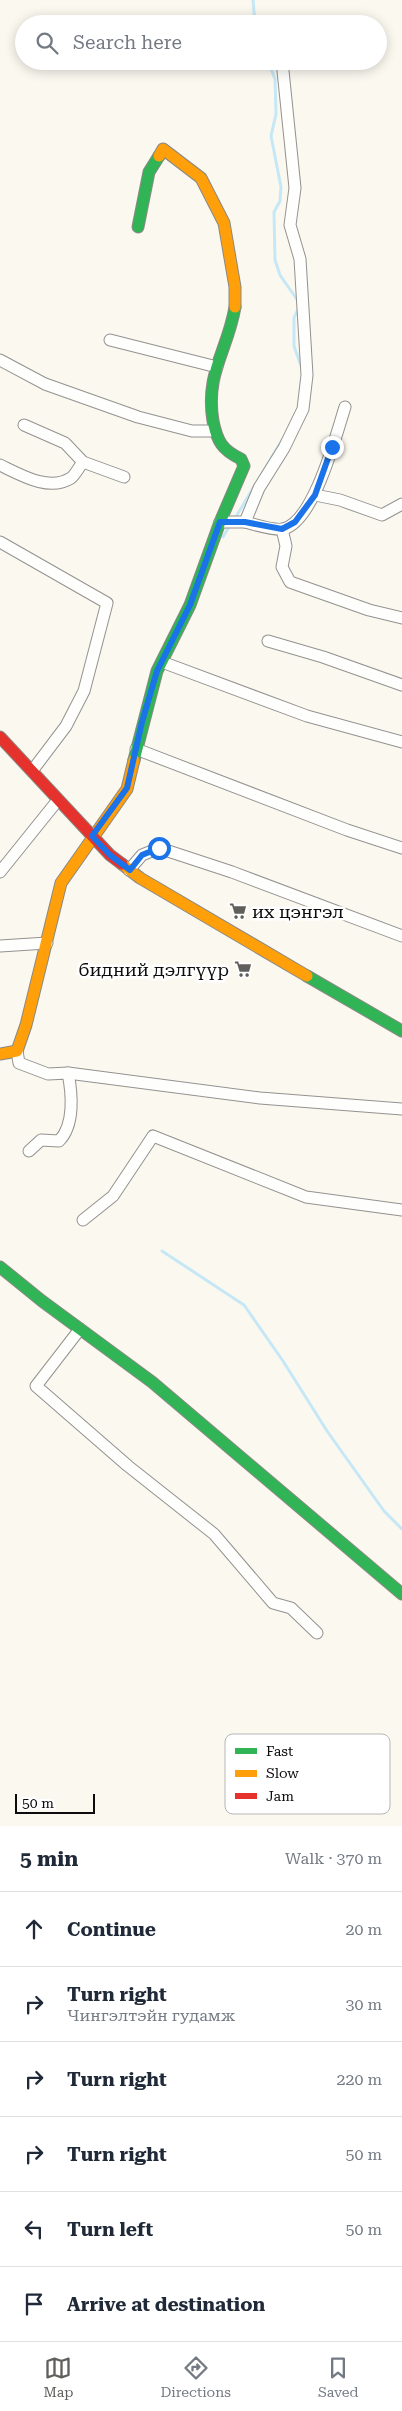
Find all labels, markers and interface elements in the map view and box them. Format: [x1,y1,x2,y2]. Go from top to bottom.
search box [15,15,387,70]
icon: search [33,29,61,57]
text: Search here [73,31,182,54]
route end [321,436,344,459]
route start [148,837,171,860]
supermarket icon: их цэнгэл [228,901,248,921]
place label: их цэнгэл [252,901,344,922]
place label: бидний дэлгүүр [79,959,229,980]
supermarket icon: бидний дэлгүүр [233,959,253,979]
legend [225,1734,390,1814]
text: Fast [266,1743,293,1759]
text: Slow [266,1765,299,1781]
text: Jam [266,1788,294,1804]
scale bar [15,1791,95,1814]
text: 50 m [22,1795,54,1811]
text: 5 min [20,1847,78,1871]
text: Walk · 370 m [285,1849,382,1868]
icon: ahead [20,1915,48,1943]
text: Continue [67,1918,156,1941]
text: 20 m [345,1920,382,1939]
text: Turn right [67,1983,167,2006]
icon: right [20,1990,48,2018]
text: 30 m [345,1995,382,2014]
text: Чингэлтэйн гудамж [67,2006,236,2025]
icon: right [20,2065,48,2093]
text: Turn right [67,2068,167,2091]
text: 220 m [336,2070,382,2089]
icon: right [20,2140,48,2168]
text: Turn right [67,2143,167,2166]
text: 50 m [345,2145,382,2164]
icon: left [20,2215,48,2243]
text: Turn left [67,2218,153,2241]
text: 50 m [345,2220,382,2239]
icon: arrive [20,2290,48,2318]
text: Arrive at destination [67,2293,265,2316]
tab: Map [44,2354,73,2400]
tab: Directions [160,2354,231,2400]
tab: Saved [318,2354,359,2400]

